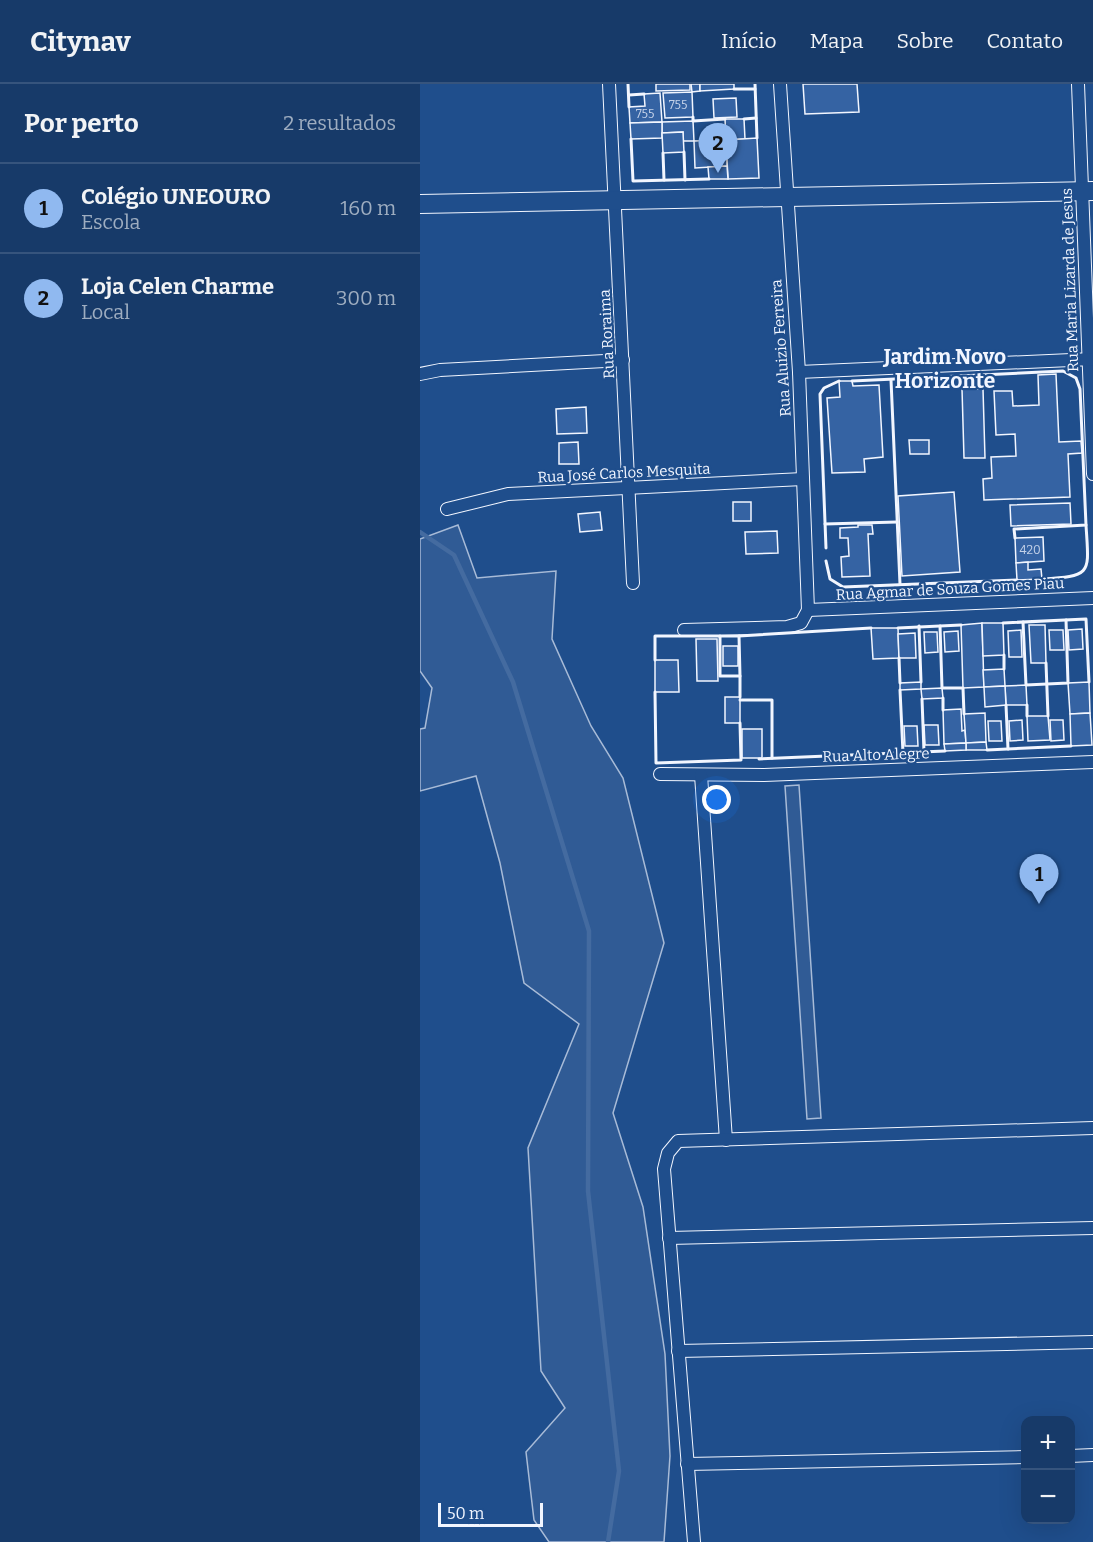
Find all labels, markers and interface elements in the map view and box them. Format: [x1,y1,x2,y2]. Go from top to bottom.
text: Citynav [30,25,131,58]
text: Início [721,28,777,54]
text: Mapa [810,28,864,54]
text: Sobre [897,28,953,54]
text: Contato [986,28,1063,54]
house number: 755 [669,98,687,112]
house number: 755 [636,107,654,121]
text: Por perto [24,108,139,139]
text: 2 resultados [283,111,396,135]
pin: 2 [698,124,738,173]
text: Colégio UNEOURO [81,183,271,210]
street label: Rua Maria Lizarda de Jesus [1058,188,1082,372]
text: 1 [39,196,48,220]
text: 160 m [340,196,396,220]
text: Escola [81,210,140,234]
text: Loja Celen Charme [81,273,274,300]
street label: Rua Aluizio Ferreira [767,279,795,417]
text: 2 [38,286,49,310]
text: 300 m [336,286,396,310]
street label: Rua Roraima [596,289,618,379]
text: Local [81,300,130,324]
district label: Jardim Novo Horizonte [883,344,1006,394]
street label: Rua José Carlos Mesquita [537,459,711,487]
house number: 420 [1019,543,1041,557]
street label: Rua Agmar de Souza Gomes Piau [835,574,1065,604]
street label: Rua Alto Alegre [822,744,930,766]
your location [702,785,731,814]
pin: 1 [1020,854,1058,904]
map controls [1021,1416,1075,1524]
button: + [1021,1416,1075,1470]
button: − [1021,1470,1075,1524]
scale bar [438,1500,543,1528]
text: 50 m [447,1504,484,1523]

